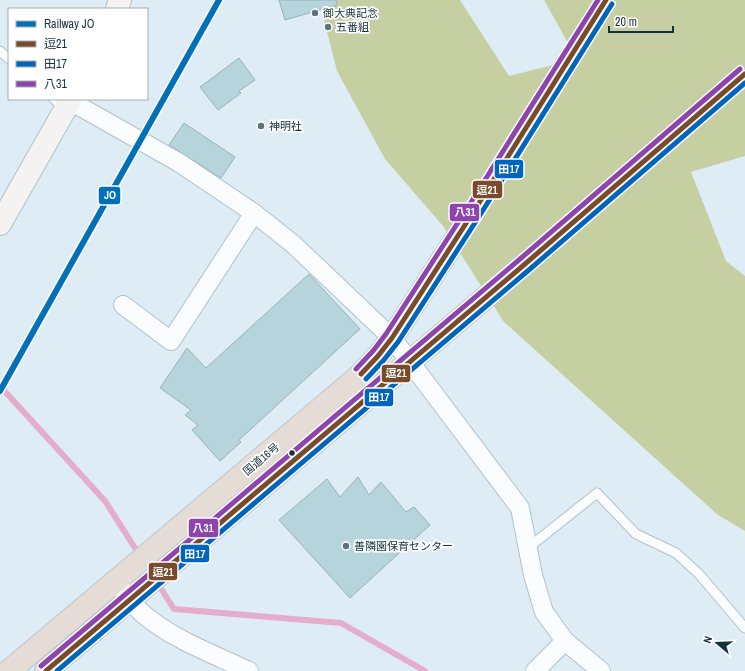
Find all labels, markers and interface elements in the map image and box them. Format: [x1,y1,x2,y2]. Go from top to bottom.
place label: 御大典記念 [322,6,378,20]
legend [8,8,148,100]
marker: 御大典記念 [310,8,320,18]
scale bar [609,8,673,34]
text: 20 m [615,14,637,30]
text: Railway JO [44,16,95,32]
place label: 五番組 [336,20,369,34]
marker: 五番組 [323,22,333,32]
text: 逗21 [44,36,67,52]
text: 田17 [44,56,67,72]
text: 八31 [44,76,67,92]
place label: 神明社 [269,119,302,133]
marker: 神明社 [256,121,266,131]
line badge: 田17 [494,159,524,179]
text: 田17 [498,162,520,176]
line badge: 逗21 [472,180,503,199]
text: 逗21 [476,183,498,197]
line badge: JO [98,186,121,205]
text: JO [104,188,116,202]
line badge: 八31 [449,203,480,222]
text: 八31 [454,205,476,219]
line badge: 逗21 [381,364,411,383]
text: 逗21 [385,366,407,380]
line badge: 田17 [364,388,394,407]
text: 田17 [368,390,390,404]
street label: 国道16号 [240,440,282,478]
unlabelled marker [287,448,297,458]
line badge: 八31 [188,518,219,538]
text: 八31 [192,521,214,535]
place label: 善隣園保育センター [354,539,453,553]
marker: 善隣園保育センター [341,541,351,551]
line badge: 田17 [180,544,210,563]
text: 田17 [184,547,206,561]
line badge: 逗21 [148,562,178,581]
text: 逗21 [152,565,174,579]
north arrow [697,623,737,663]
text: N [700,634,715,645]

